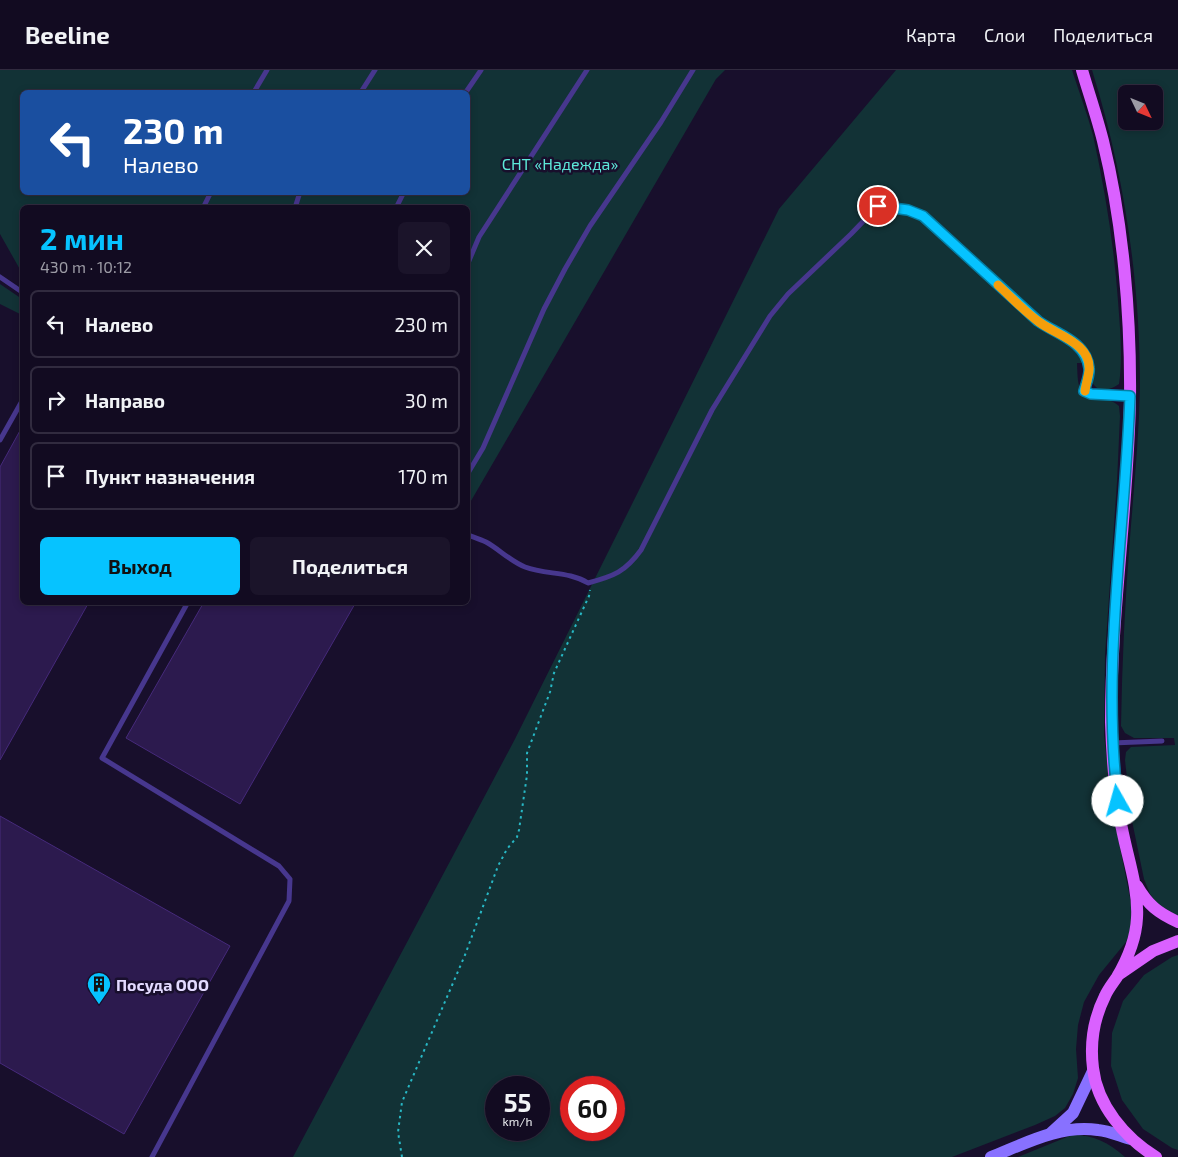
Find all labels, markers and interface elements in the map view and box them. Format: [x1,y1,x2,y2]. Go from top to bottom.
text: Beeline [25,20,110,49]
text: Карта [906,24,956,46]
text: Слои [984,24,1025,46]
text: Поделиться [1053,24,1153,46]
north arrow [1118,85,1162,130]
map controls [1118,85,1163,130]
text: 230 m [123,109,224,151]
icon: left [40,110,105,175]
text: Налево [123,151,199,177]
park label: СНТ «Надежда» [502,154,618,173]
pin [857,185,899,227]
icon: arrive [864,192,892,220]
text: 2 мин [40,220,124,256]
button: close [398,222,450,274]
text: 430 m · 10:12 [40,257,132,276]
icon: left [42,310,70,338]
text: Налево [85,313,153,336]
text: 230 m [394,313,448,336]
icon: right [42,386,70,414]
text: Направо [85,389,165,412]
text: 30 m [405,389,448,412]
icon: arrive [42,462,70,490]
text: Пункт назначения [85,465,255,488]
text: 170 m [398,465,448,488]
button: Выход [40,537,240,595]
button: Поделиться [250,537,450,595]
position arrow [1091,774,1143,826]
building icon: Посуда ООО [86,971,112,1005]
place label: Посуда ООО [116,975,209,994]
speed limit sign: 60 [560,1076,625,1141]
text: 55 [504,1087,531,1117]
text: km/h [503,1114,532,1128]

